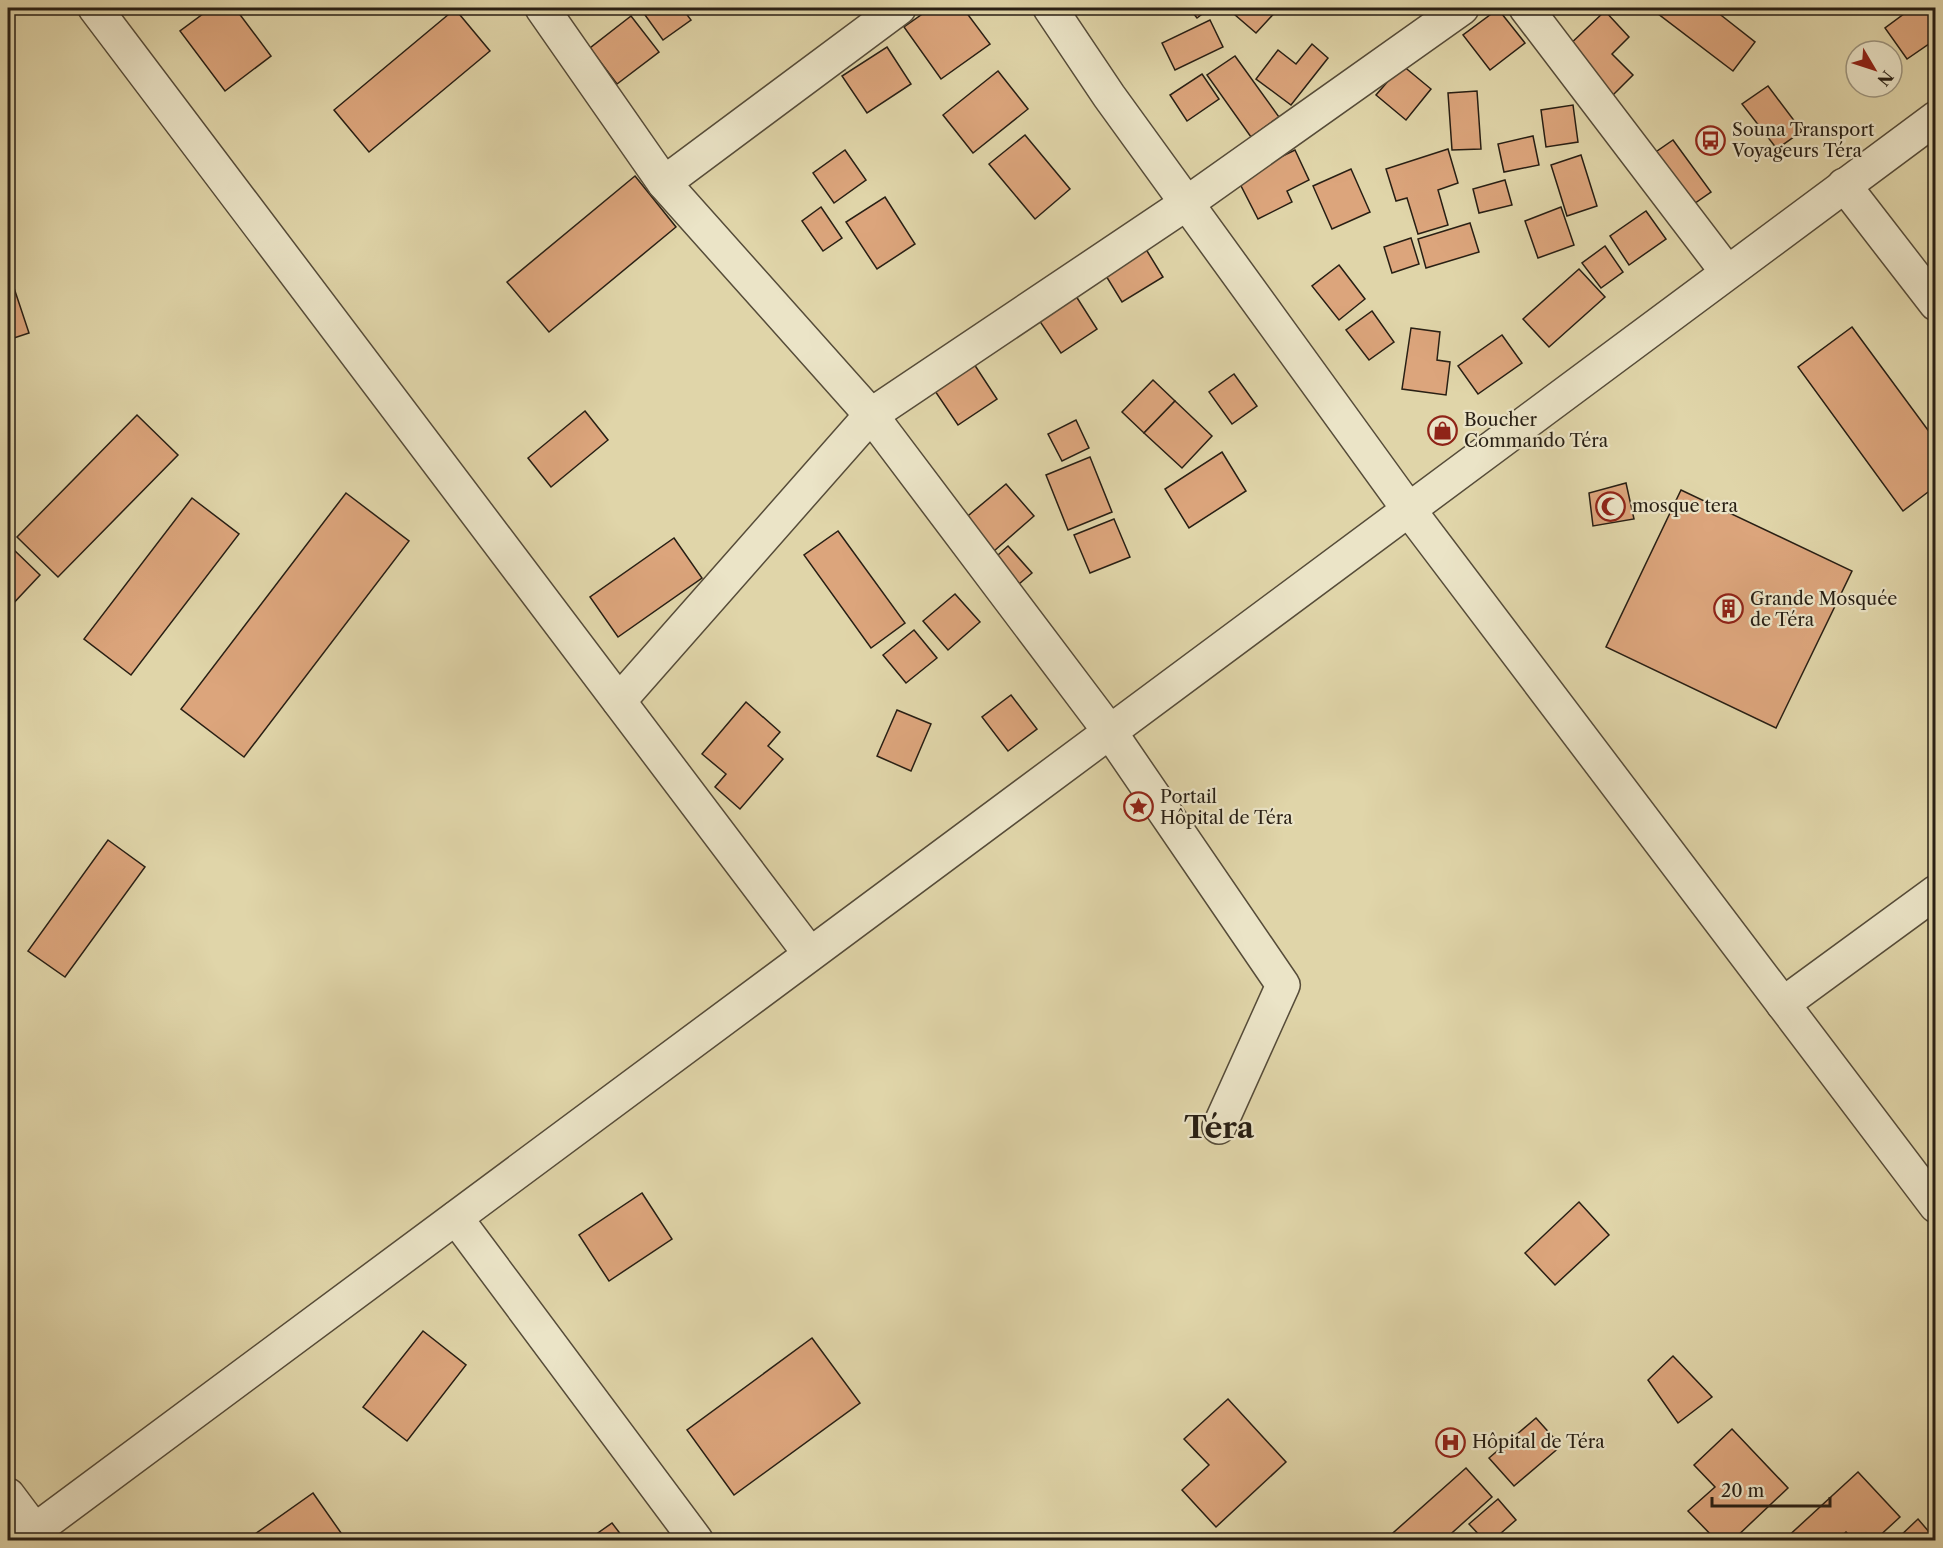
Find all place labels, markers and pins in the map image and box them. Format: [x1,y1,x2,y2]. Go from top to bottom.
place label: Souna Transport Voyageurs Téra [1731,119,1875,162]
bus stop icon: Souna Transport Voyageurs Téra [1695,124,1727,156]
place label: Boucher Commando Téra [1464,409,1609,452]
shop icon: Boucher Commando Téra [1427,414,1459,446]
mosque icon: mosque tera [1595,490,1627,522]
place label: mosque tera [1632,495,1738,517]
place label: Grande Mosquée de Téra [1750,588,1897,631]
building icon: Grande Mosquée de Téra [1713,593,1745,625]
place label: Portail Hôpital de Téra [1160,786,1293,829]
place icon: Portail Hôpital de Téra [1123,791,1155,823]
hospital icon: Hôpital de Téra [1435,1426,1467,1458]
place label: Hôpital de Téra [1472,1431,1605,1453]

